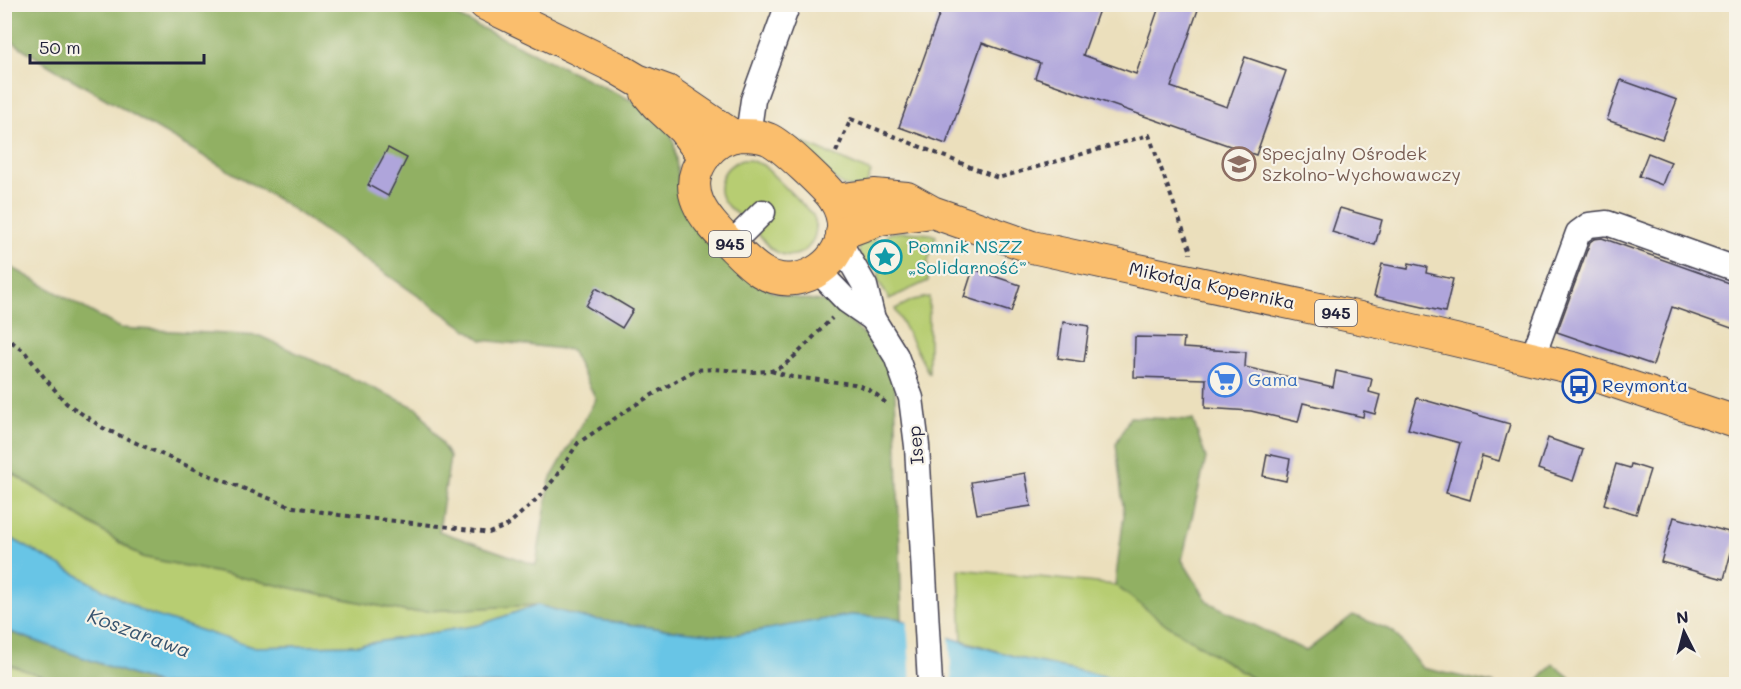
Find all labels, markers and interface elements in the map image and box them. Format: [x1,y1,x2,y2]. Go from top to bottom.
scale bar [30,27,204,65]
text: 50 m [39,35,81,59]
place label: Specjalny Ośrodek Szkolno-Wychowawczy [1262,141,1461,186]
school or university icon: Specjalny Ośrodek Szkolno-Wychowawczy [1221,146,1257,182]
road number: 945 [709,231,751,257]
place label: Pomnik NSZZ „Solidarność” [908,234,1027,279]
place icon: Pomnik NSZZ „Solidarność” [867,239,903,275]
street label: Mikołaja Kopernika [1127,256,1297,314]
road number: 945 [1315,300,1357,326]
supermarket icon: Gama [1207,362,1243,398]
place label: Gama [1248,367,1298,391]
bus stop icon: Reymonta [1561,368,1597,404]
place label: Reymonta [1602,373,1688,397]
street label: Isep [901,425,929,466]
water label: Koszarawa [84,601,194,663]
north arrow [1654,602,1714,662]
text: N [1675,606,1690,628]

